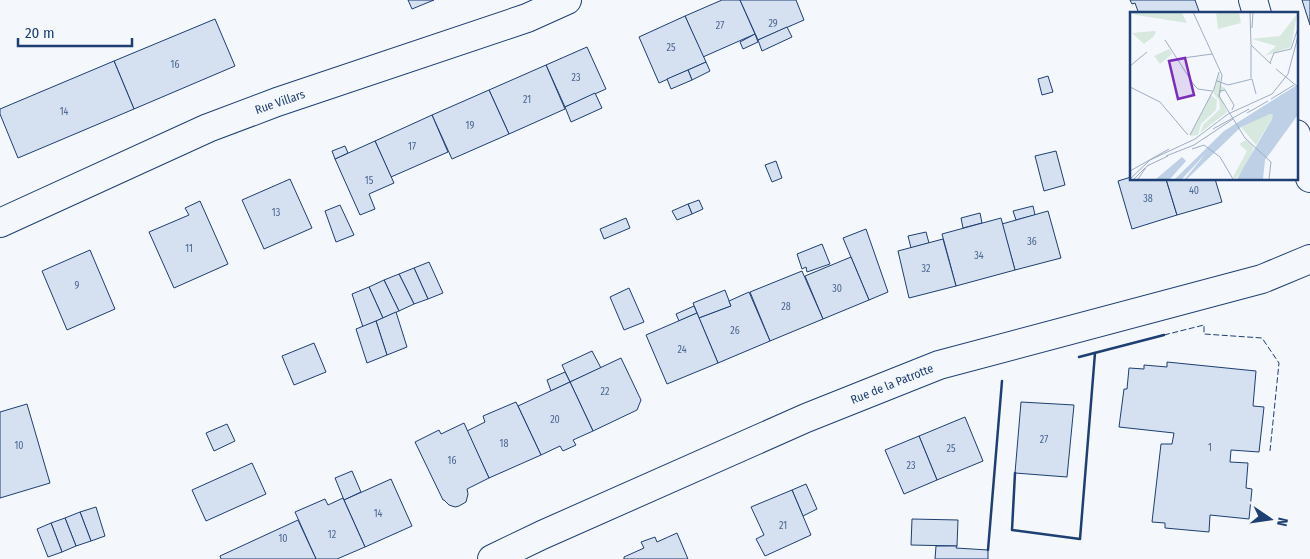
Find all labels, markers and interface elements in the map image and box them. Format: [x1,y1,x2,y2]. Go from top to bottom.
inset map [1130,12,1298,180]
scale bar [18,15,131,47]
house number: 29 [768,18,778,30]
house number: 27 [716,20,724,32]
text: 20 m [25,24,55,42]
house number: 25 [667,42,676,54]
house number: 16 [171,59,179,71]
house number: 23 [572,72,581,84]
street label: Rue Villars [253,87,307,117]
house number: 21 [523,94,531,106]
house number: 14 [60,106,69,118]
house number: 19 [466,120,475,132]
house number: 17 [408,141,416,153]
house number: 15 [365,175,374,187]
house number: 40 [1189,185,1199,197]
house number: 38 [1143,193,1153,205]
house number: 13 [272,207,281,219]
house number: 36 [1027,236,1037,248]
house number: 11 [185,243,193,255]
house number: 34 [974,250,984,262]
house number: 32 [922,263,931,275]
house number: 9 [75,280,80,292]
house number: 30 [832,283,842,295]
house number: 28 [781,301,791,313]
house number: 26 [730,325,740,337]
house number: 24 [677,344,687,356]
street label: Rue de la Patrotte [849,361,935,407]
house number: 22 [601,386,610,398]
house number: 20 [550,414,560,426]
house number: 27 [1040,434,1048,446]
house number: 18 [500,438,508,450]
house number: 10 [14,440,24,452]
house number: 1 [1208,442,1212,454]
house number: 25 [947,443,956,455]
house number: 16 [448,455,456,467]
house number: 23 [907,460,916,472]
north arrow [1245,494,1295,544]
house number: 14 [374,508,383,520]
text: N [1273,516,1291,528]
house number: 21 [779,520,787,532]
house number: 12 [328,529,337,541]
house number: 10 [278,533,288,545]

